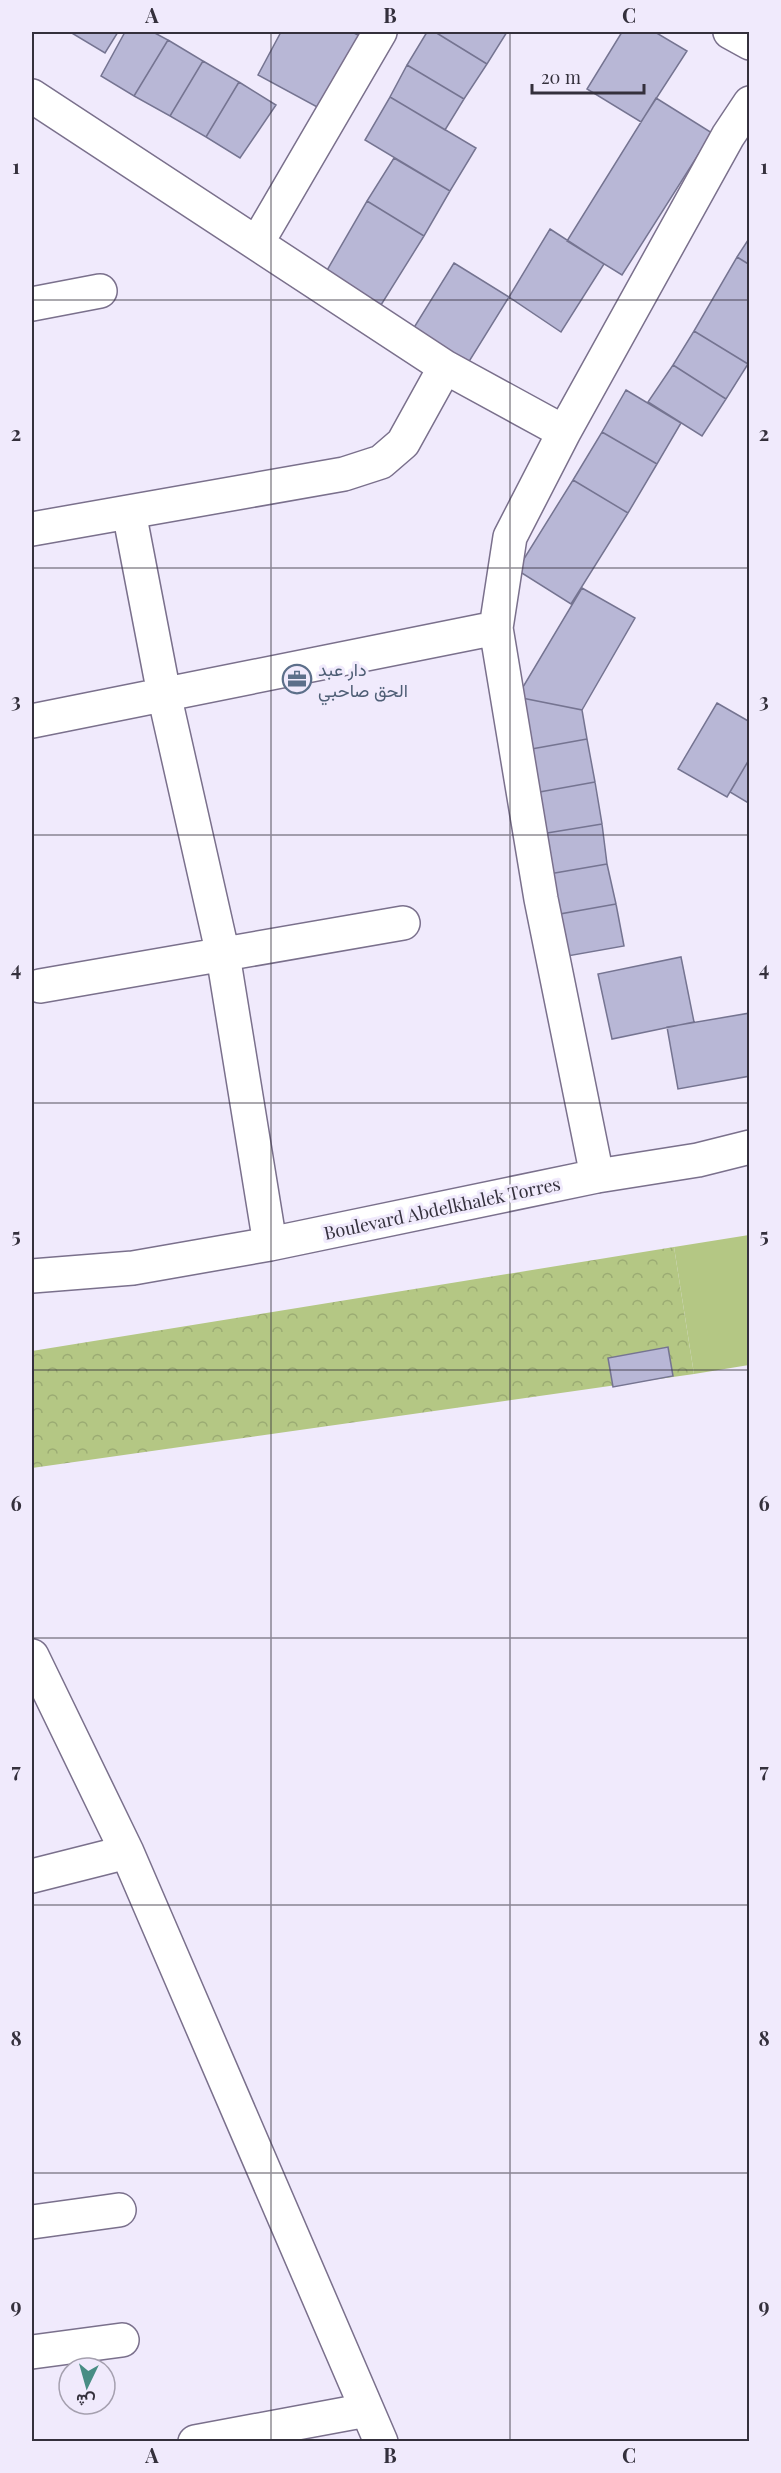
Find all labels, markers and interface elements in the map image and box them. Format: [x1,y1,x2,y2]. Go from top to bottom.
text: A [144,1,159,28]
text: B [383,1,397,28]
text: C [622,1,636,28]
scale bar [532,57,644,95]
text: 20 m [541,65,581,89]
text: 1 [12,152,20,179]
text: 1 [760,152,768,179]
text: 2 [11,419,21,446]
text: 2 [759,419,769,446]
place label: دار عبد الحق صاحبي [318,657,408,706]
office icon: دار عبد الحق صاحبي [281,663,313,695]
text: 3 [11,686,21,713]
text: 3 [759,686,769,713]
text: 4 [11,954,21,981]
text: 4 [759,954,769,981]
street label: Boulevard Abdelkhalek Torres [322,1171,562,1245]
text: 5 [11,1221,21,1248]
text: 5 [759,1221,769,1248]
text: 6 [10,1489,22,1516]
text: 6 [758,1489,770,1516]
text: 7 [11,1756,21,1783]
text: 7 [759,1756,769,1783]
text: 8 [10,2024,22,2051]
text: 8 [758,2024,770,2051]
text: 9 [10,2291,22,2318]
text: 9 [758,2291,770,2318]
north arrow [57,2356,117,2416]
text: ش [75,2390,96,2413]
text: A [144,2441,159,2468]
text: B [383,2441,397,2468]
text: C [622,2441,636,2468]

